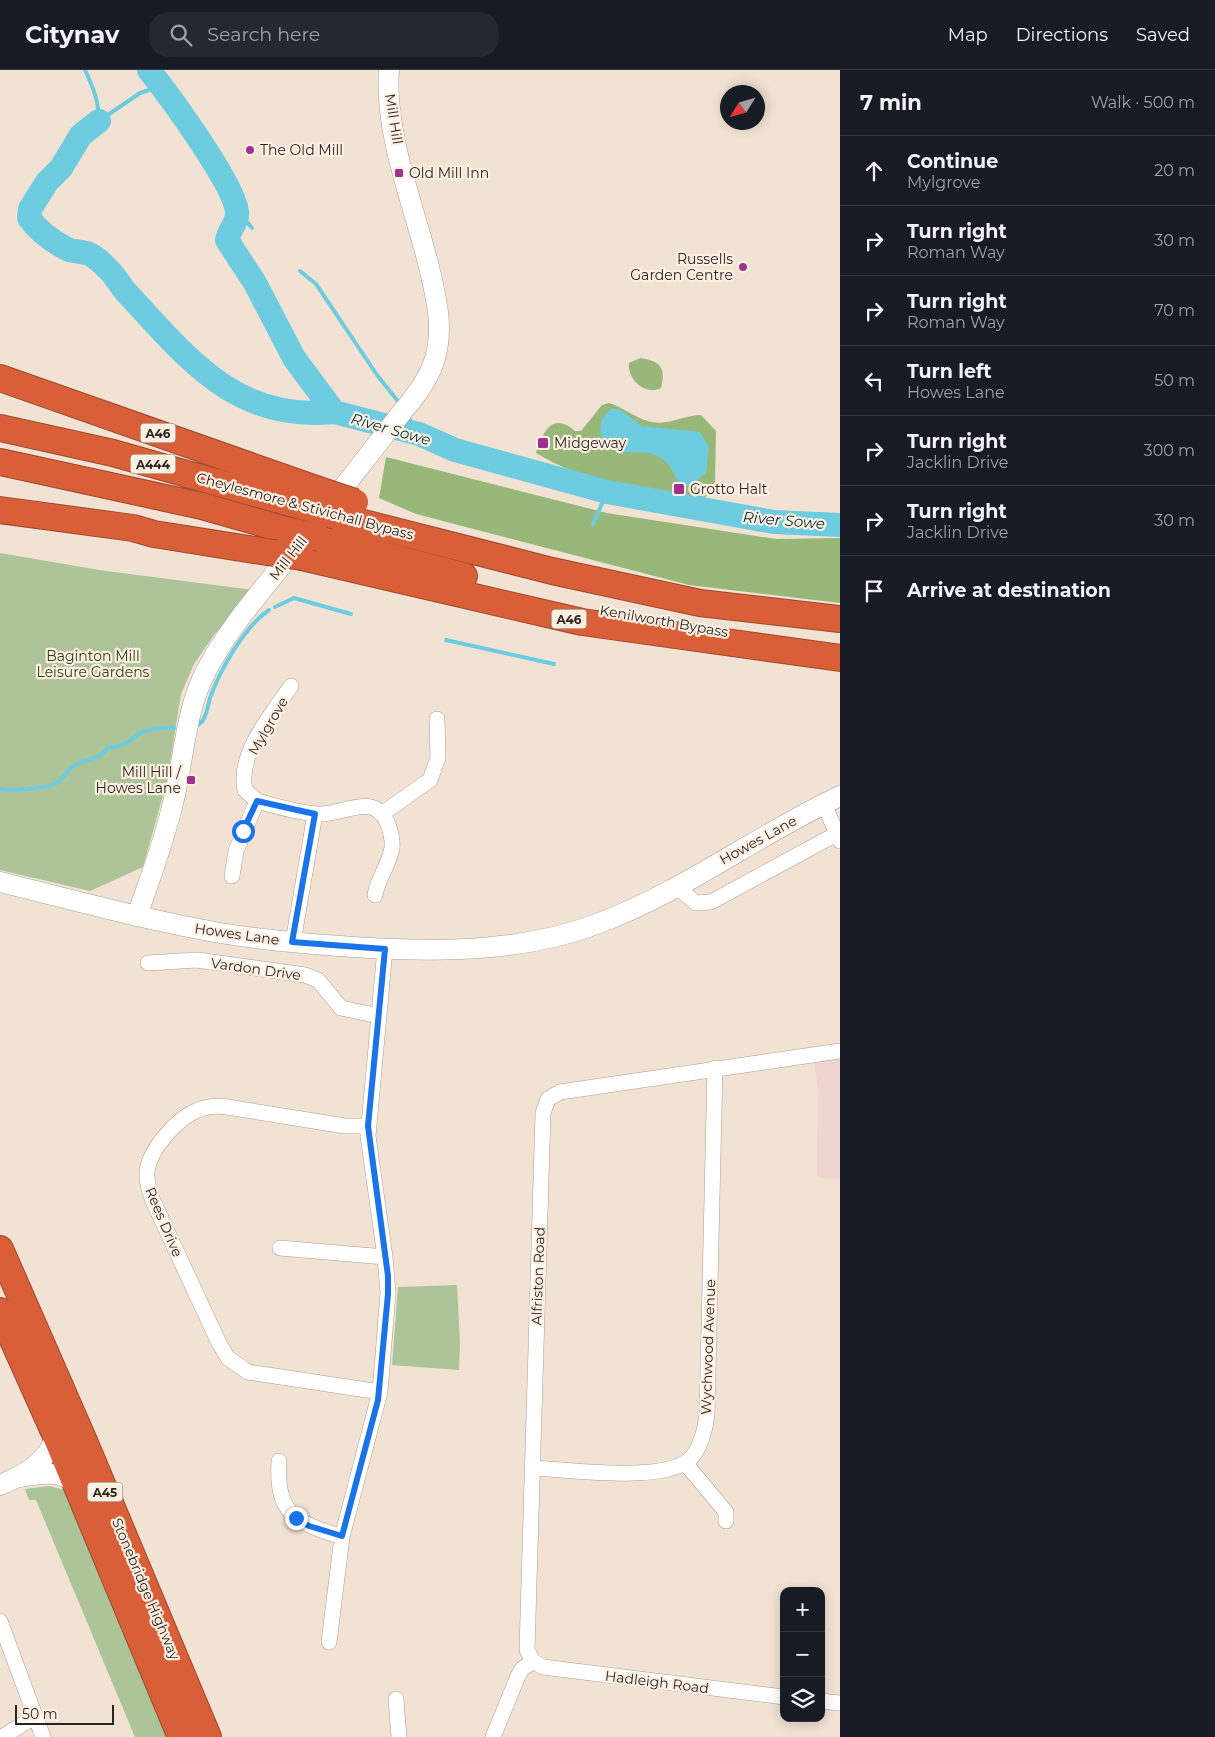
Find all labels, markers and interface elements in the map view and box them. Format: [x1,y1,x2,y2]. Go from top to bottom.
search box [149,12,499,57]
text: Citynav [25,20,119,49]
icon: search [167,21,195,49]
text: Search here [207,23,320,46]
text: Map [948,24,988,46]
text: Directions [1016,24,1108,46]
text: Saved [1136,24,1190,46]
north arrow [720,85,765,130]
text: 7 min [860,90,922,115]
street label: Mill Hill [381,92,407,146]
text: Walk · 500 m [1091,93,1195,112]
place label: The Old Mill [260,141,343,159]
marker: The Old Mill [244,144,256,156]
text: Continue [907,150,998,173]
icon: ahead [860,157,888,185]
text: 20 m [1154,161,1195,180]
place label: Old Mill Inn [409,164,489,182]
marker: Old Mill Inn [393,167,405,179]
text: Mylgrove [907,173,980,192]
text: Turn right [907,220,1007,243]
icon: right [860,227,888,255]
text: 30 m [1154,231,1195,250]
text: Roman Way [907,243,1005,262]
place label: Russells Garden Centre [630,250,733,284]
marker: Russells Garden Centre [737,261,749,273]
text: Turn right [907,290,1007,313]
icon: right [860,297,888,325]
text: 70 m [1154,301,1195,320]
text: Roman Way [907,313,1005,332]
text: Turn left [907,360,992,383]
icon: left [860,367,888,395]
text: 50 m [1154,371,1195,390]
text: Howes Lane [907,383,1005,402]
water label: River Sowe [349,409,433,449]
road number: A46 [140,423,176,442]
text: Turn right [907,430,1007,453]
place label: Midgeway [554,434,627,452]
marker: Midgeway [536,436,550,450]
icon: right [860,437,888,465]
text: 300 m [1144,441,1195,460]
text: Jacklin Drive [907,453,1008,472]
road number: A444 [130,454,176,474]
street label: Cheylesmore & Stivichall Bypass [194,468,416,544]
place label: Grotto Halt [690,480,768,498]
marker: Grotto Halt [672,482,686,496]
text: Turn right [907,500,1007,523]
water label: River Sowe [742,507,826,533]
icon: right [860,507,888,535]
text: 30 m [1154,511,1195,530]
text: Jacklin Drive [907,523,1008,542]
street label: Mill Hill [265,532,311,584]
icon: arrive [860,577,888,605]
text: Arrive at destination [907,579,1111,602]
street label: Kenilworth Bypass [598,601,730,641]
road number: A46 [552,610,586,628]
park label: Baginton Mill Leisure Gardens [37,647,150,681]
street label: Mylgrove [244,694,292,758]
place label: Mill Hill / Howes Lane [96,763,182,797]
marker: Mill Hill / Howes Lane [185,774,197,786]
street label: Howes Lane [716,811,800,869]
route start [232,820,255,843]
street label: Howes Lane [193,919,281,949]
street label: Vardon Drive [210,954,302,984]
street label: Rees Drive [141,1184,187,1260]
street label: Alfriston Road [527,1226,549,1326]
street label: Wychwood Avenue [697,1279,719,1415]
road number: A45 [88,1482,122,1501]
route end [285,1507,308,1530]
street label: Stonebridge Highway [108,1515,184,1663]
map controls [780,1587,825,1722]
button: + [780,1587,825,1632]
button: − [780,1632,825,1677]
street label: Hadleigh Road [604,1667,710,1697]
button: layers [780,1677,825,1722]
scale bar [15,1702,114,1725]
text: 50 m [22,1705,58,1723]

